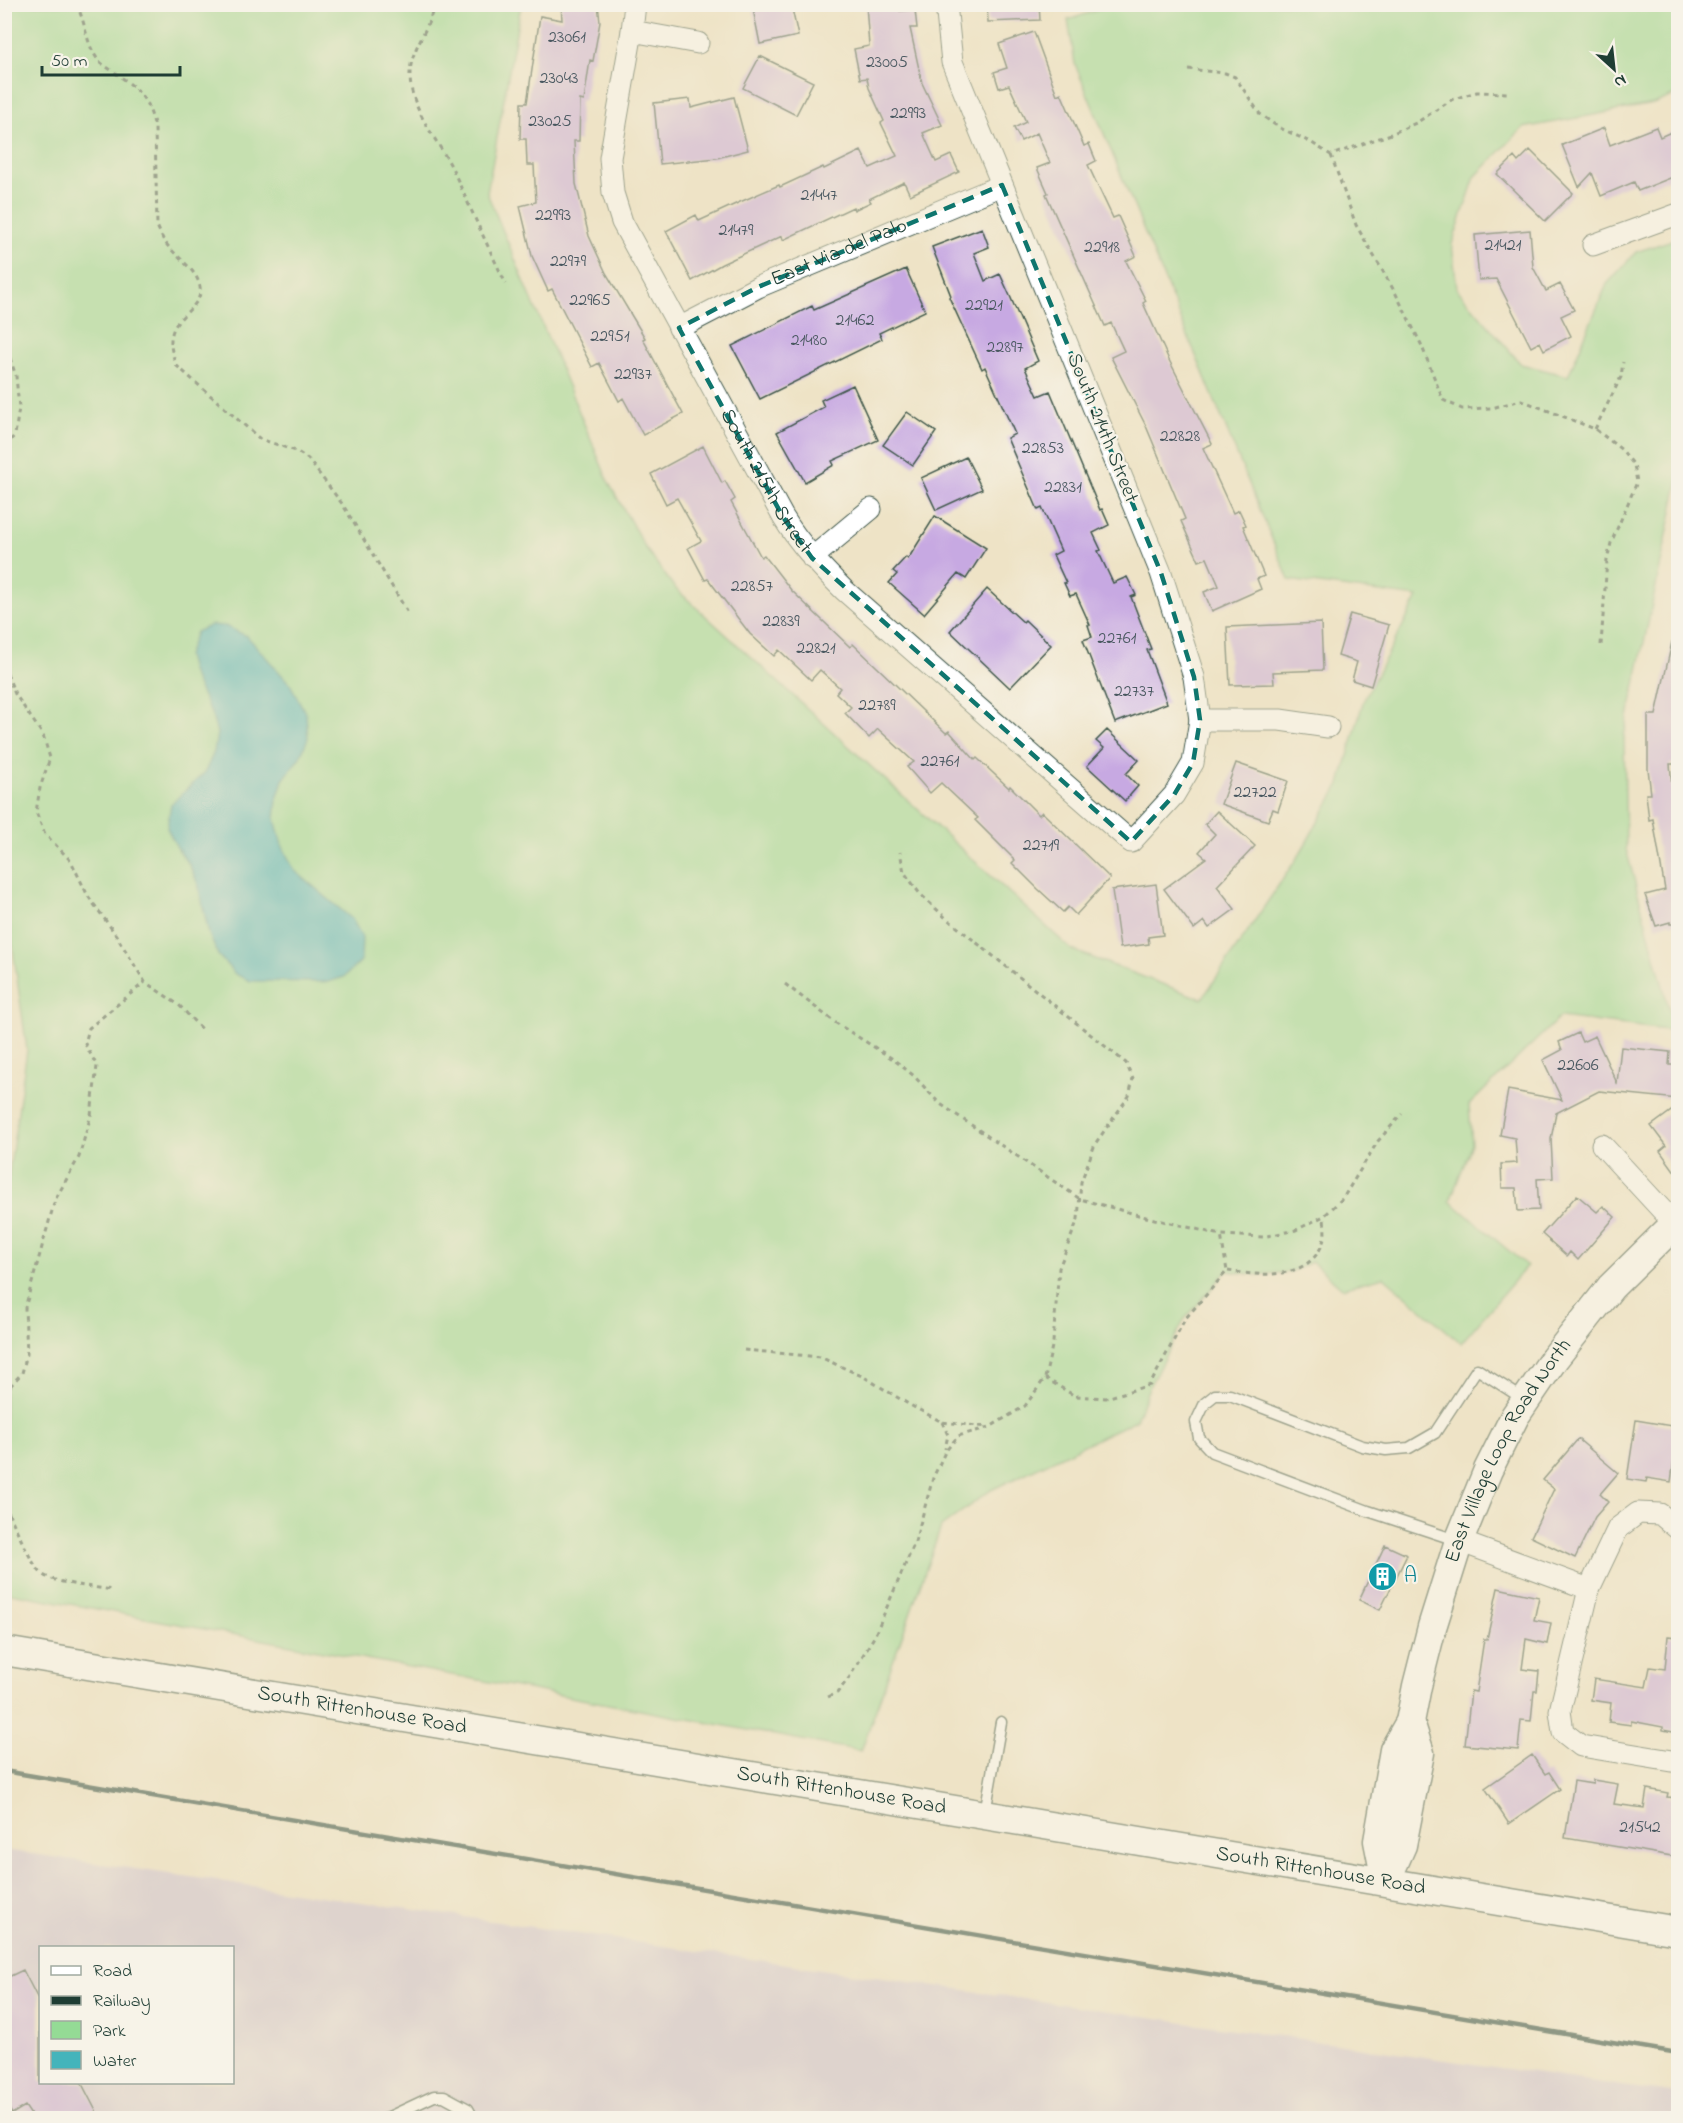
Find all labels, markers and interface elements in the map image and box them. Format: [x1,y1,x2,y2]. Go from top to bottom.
house number: 23061 [548,25,586,51]
scale bar [42,39,180,77]
north arrow [1584,39,1644,99]
text: 50 m [51,49,88,75]
house number: 23005 [866,50,908,76]
house number: 23043 [539,66,579,92]
text: N [1609,67,1630,94]
house number: 22993 [890,101,926,127]
house number: 23025 [528,109,572,135]
house number: 21447 [801,183,838,209]
house number: 22993 [535,203,571,229]
street label: East Via del Palo [766,211,912,295]
house number: 21479 [719,218,754,244]
house number: 21421 [1485,233,1522,259]
house number: 22918 [1084,235,1120,261]
house number: 22979 [550,249,587,275]
house number: 22965 [569,288,611,314]
house number: 22921 [965,293,1003,319]
house number: 21462 [836,308,875,334]
house number: 22951 [590,324,630,350]
house number: 21480 [791,328,828,354]
house number: 22897 [986,335,1024,361]
street label: South 214th Street [1058,348,1146,508]
house number: 22937 [614,362,653,388]
street label: South 215th Street [712,403,819,560]
house number: 22828 [1160,424,1200,450]
house number: 22853 [1022,436,1064,462]
house number: 22831 [1044,475,1082,501]
house number: 22857 [731,574,774,600]
house number: 22839 [762,609,800,635]
house number: 22761 [1098,626,1137,652]
house number: 22821 [796,636,836,662]
house number: 22737 [1114,679,1155,705]
house number: 22789 [858,693,896,719]
house number: 22761 [921,749,960,775]
house number: 22722 [1233,780,1277,806]
house number: 22719 [1023,833,1060,859]
house number: 22606 [1557,1053,1599,1079]
street label: East Village Loop Road North [1438,1333,1579,1567]
building icon: A [1367,1561,1399,1593]
place label: A [1404,1562,1417,1592]
street label: South Rittenhouse Road [255,1679,469,1743]
street label: South Rittenhouse Road [734,1759,949,1823]
house number: 21542 [1619,1815,1661,1841]
street label: South Rittenhouse Road [1214,1839,1428,1904]
legend [39,1946,234,2084]
text: Road [93,1959,132,1985]
text: Railway [93,1989,150,2015]
text: Park [93,2019,126,2045]
text: Water [93,2049,137,2075]

